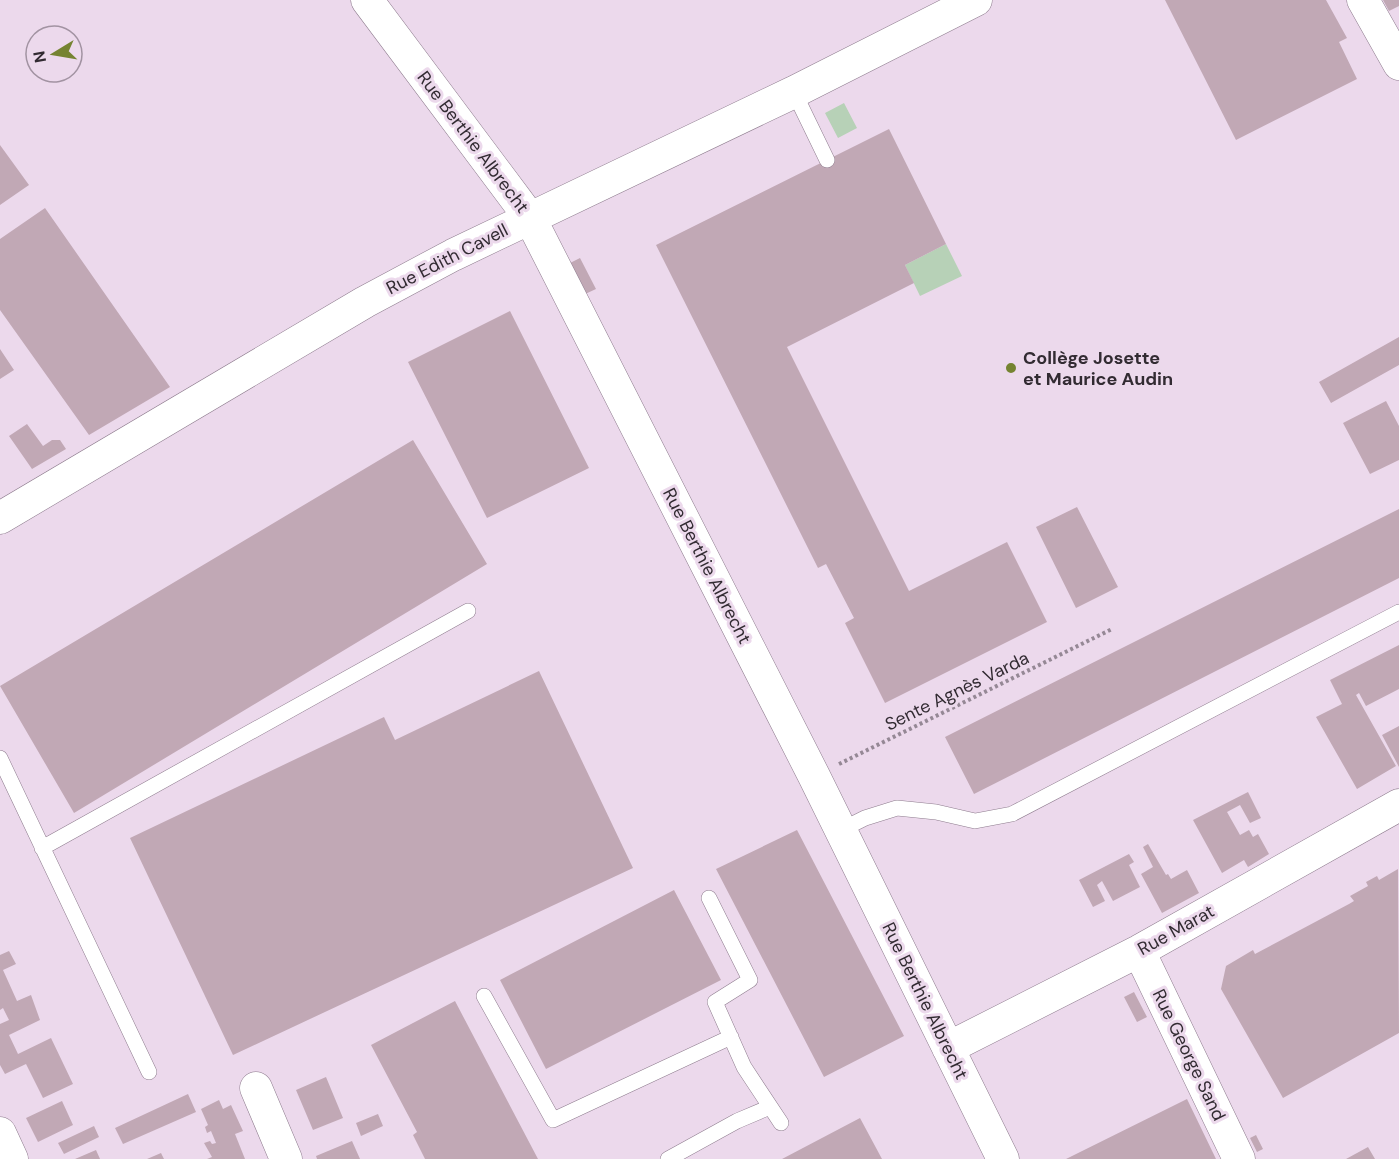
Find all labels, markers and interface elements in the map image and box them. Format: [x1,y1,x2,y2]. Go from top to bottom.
north arrow [24,24,84,84]
text: N [28,49,51,64]
street label: Rue Berthie Albrecht [412,66,534,218]
street label: Rue Edith Cavell [382,218,512,300]
place label: Collège Josette et Maurice Audin [1023,346,1173,391]
marker: Collège Josette et Maurice Audin [1004,361,1018,375]
street label: Rue Berthie Albrecht [657,484,757,648]
street label: Sente Agnès Varda [881,646,1033,736]
street label: Rue Marat [1133,899,1219,961]
street label: Rue Berthie Albrecht [877,918,973,1084]
street label: Rue George Sand [1147,985,1231,1125]

